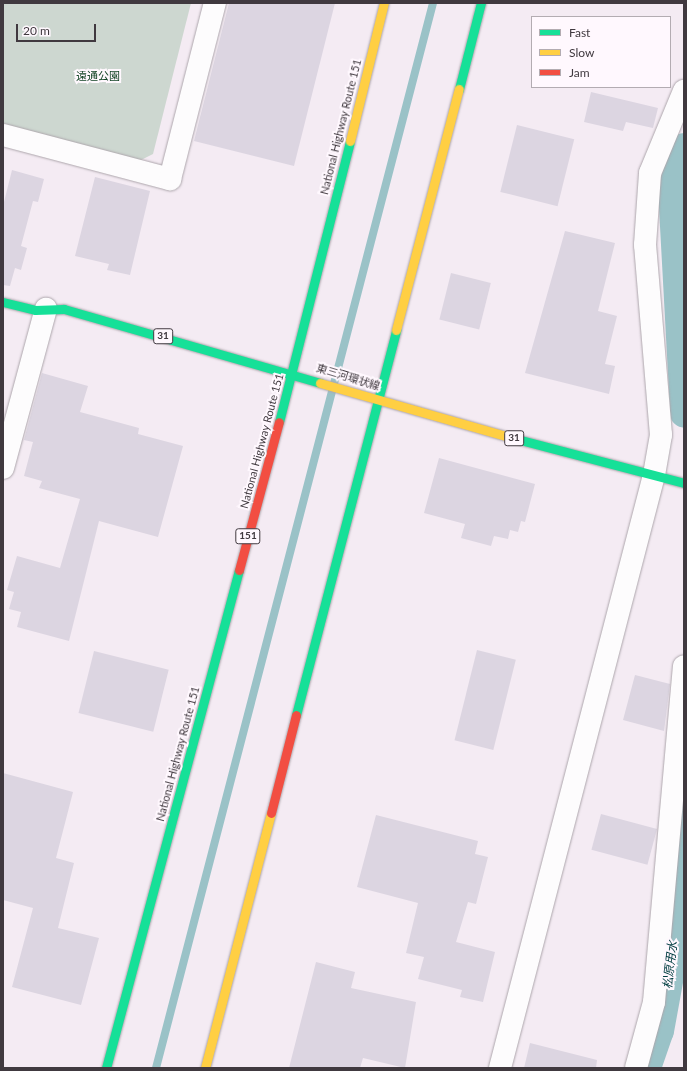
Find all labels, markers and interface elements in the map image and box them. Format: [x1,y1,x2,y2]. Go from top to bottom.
scale bar [18,16,98,42]
legend [531,16,671,88]
text: 20 m [23,23,50,38]
text: Fast [569,25,590,40]
text: Slow [569,45,594,60]
street label: National Highway Route 151 [318,58,364,196]
text: Jam [569,65,590,80]
park label: 遠通公園 [76,69,120,83]
road number: 31 [153,328,173,344]
street label: 東三河環状線 [315,361,381,393]
street label: National Highway Route 151 [238,372,286,510]
road number: 31 [504,430,524,446]
road number: 151 [235,528,261,544]
street label: National Highway Route 151 [154,685,202,823]
water label: 松原用水 [660,940,680,990]

